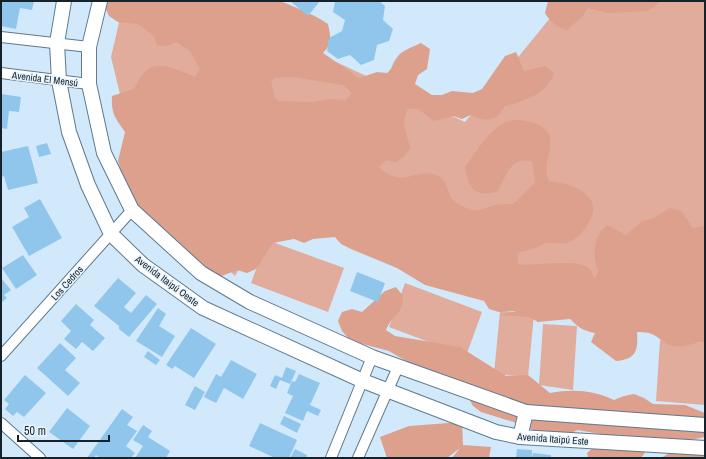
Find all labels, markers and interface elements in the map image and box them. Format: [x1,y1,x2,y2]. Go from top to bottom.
street label: Avenida El Mensú [10,68,79,89]
street label: Avenida Itaipú Oeste [132,252,202,310]
street label: Los Cedros [48,263,86,303]
scale bar [18,417,109,443]
text: 50 m [24,423,46,439]
street label: Avenida Itaipú Este [516,430,590,448]

